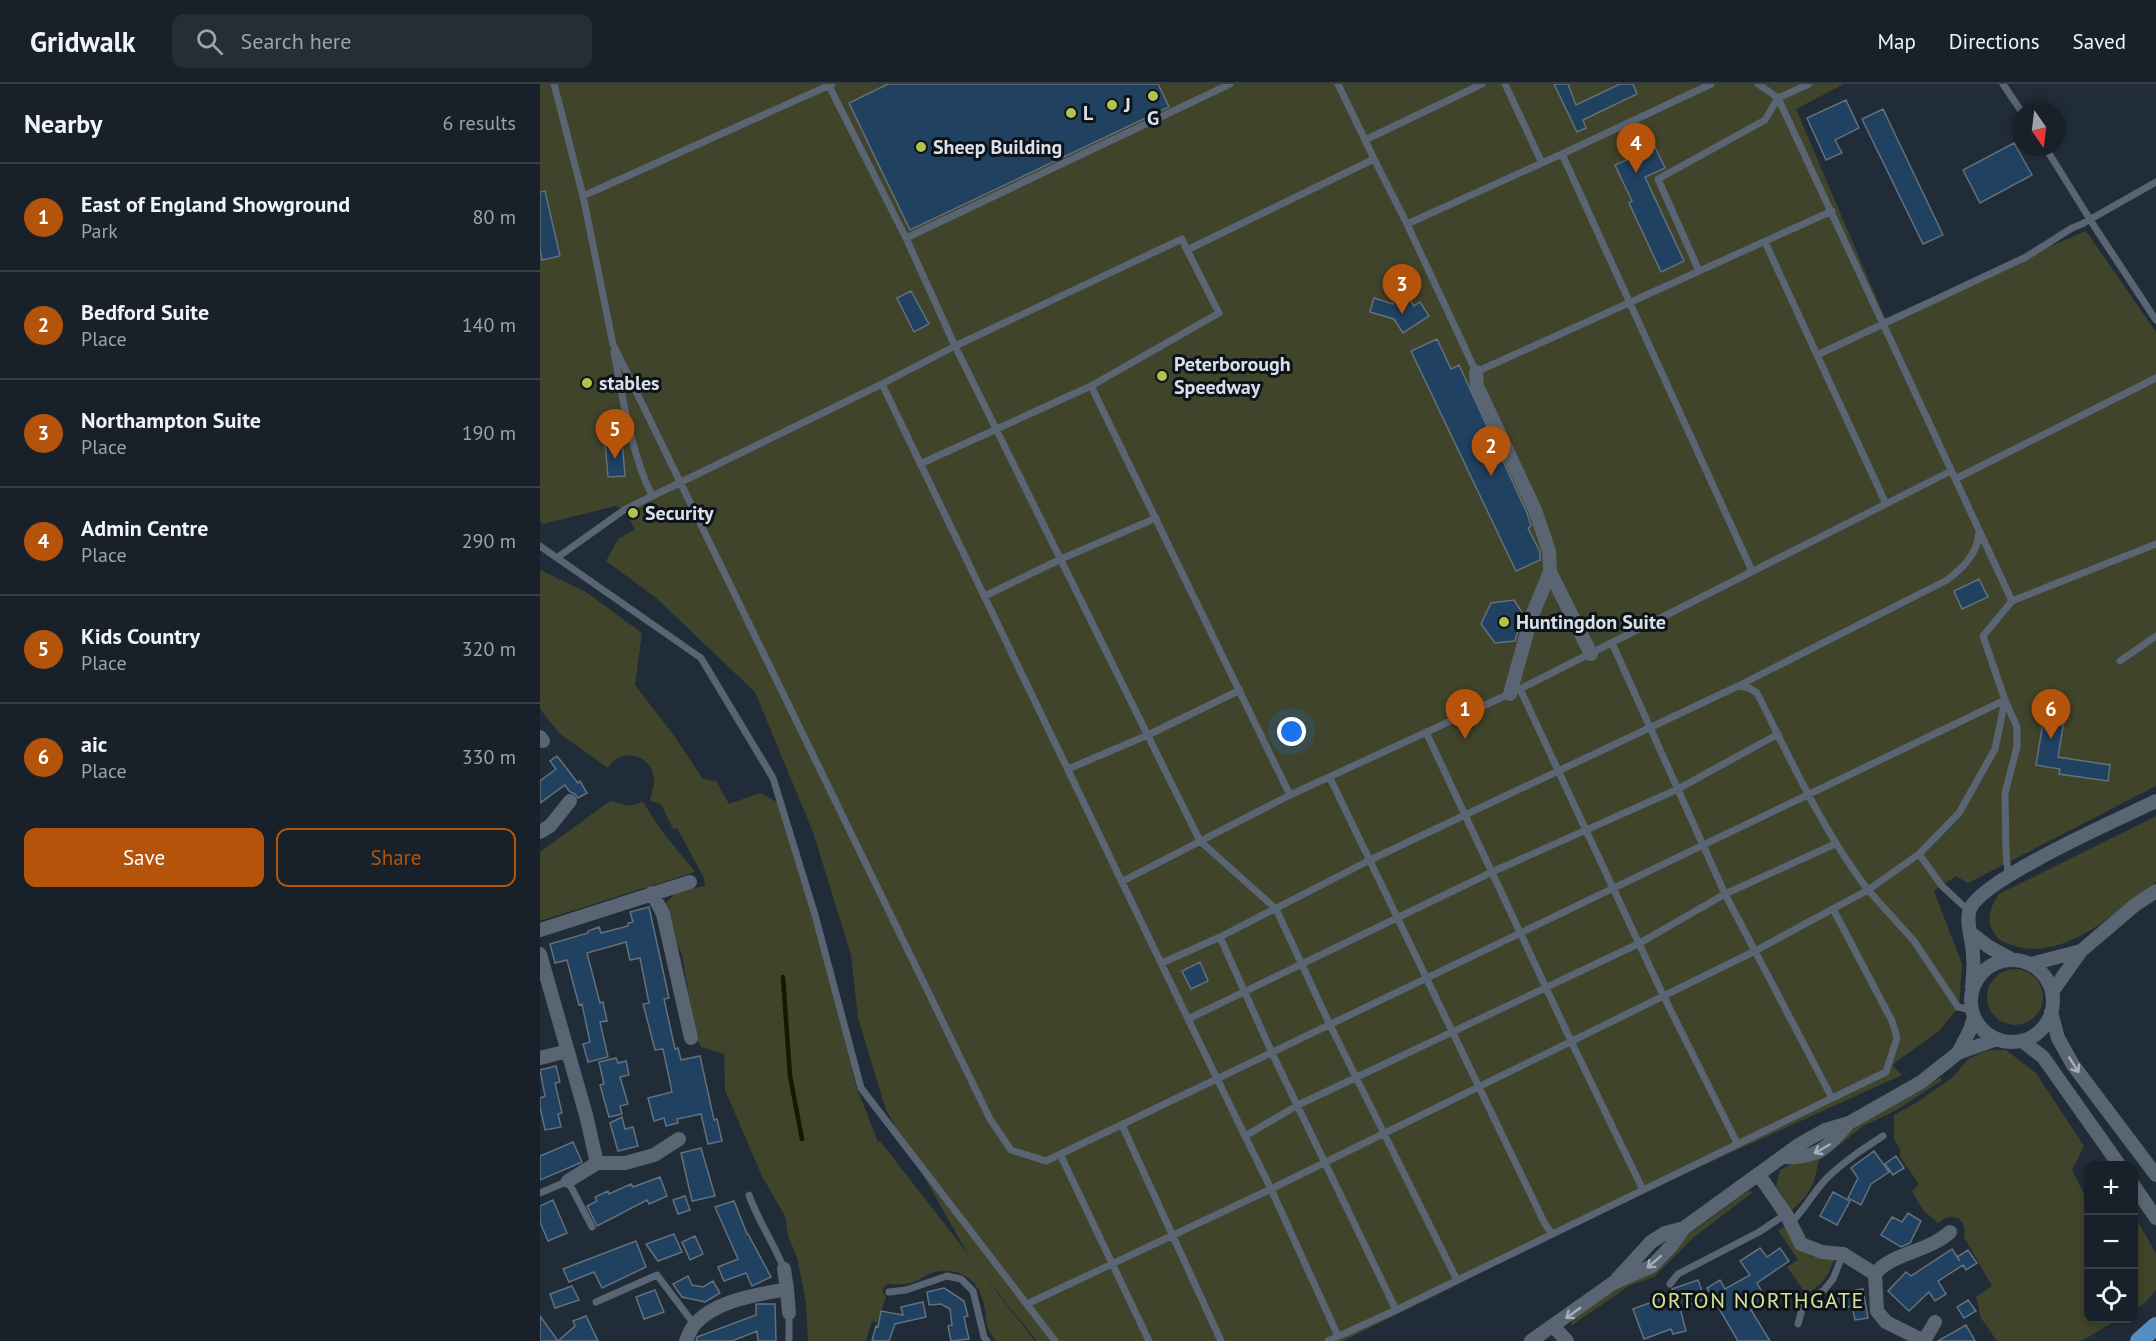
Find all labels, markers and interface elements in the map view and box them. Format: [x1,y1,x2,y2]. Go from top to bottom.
search box [172,14,592,68]
text: Gridwalk [30,23,136,60]
icon: search [193,25,226,58]
text: Search here [241,27,352,55]
text: Map [1877,28,1916,55]
text: Directions [1949,28,2040,55]
text: Saved [2073,28,2126,55]
marker: G [1146,89,1160,103]
place label: J [1123,92,1131,118]
marker: J [1105,98,1119,112]
place label: L [1083,100,1094,126]
north arrow [2012,102,2066,156]
place label: G [1147,105,1159,131]
marker: L [1064,106,1078,120]
text: Nearby [24,107,102,140]
text: 6 results [443,110,516,136]
pin: 4 [1616,124,1656,173]
place label: Sheep Building [933,134,1062,160]
marker: Sheep Building [914,140,928,154]
text: East of England Showground [81,190,350,218]
text: 1 [38,204,49,230]
text: 80 m [473,204,516,230]
text: Park [81,218,118,244]
pin: 3 [1382,264,1422,314]
text: Bedford Suite [81,298,209,326]
text: 2 [38,312,49,338]
text: 140 m [462,312,516,338]
text: Place [81,326,127,352]
place label: Peterborough Speedway [1174,351,1291,400]
marker: Peterborough Speedway [1155,369,1169,383]
place label: stables [599,370,660,396]
marker: stables [580,376,594,390]
text: Northampton Suite [81,406,261,434]
pin: 5 [596,410,634,459]
text: 3 [38,420,49,446]
text: 190 m [462,420,516,446]
pin: 2 [1472,426,1510,476]
text: Place [81,434,127,460]
place label: Security [645,500,714,526]
marker: Security [626,506,640,520]
text: Admin Centre [81,514,208,542]
text: 4 [38,528,49,554]
text: 290 m [462,528,516,554]
text: Place [81,542,127,568]
place label: Huntingdon Suite [1516,609,1666,635]
marker: Huntingdon Suite [1497,615,1511,629]
text: Kids Country [81,622,200,650]
text: 5 [38,636,49,662]
text: 320 m [462,636,516,662]
text: Place [81,650,127,676]
pin: 1 [1446,690,1484,739]
pin: 6 [2032,690,2070,739]
your location [1277,717,1306,746]
text: aic [81,730,107,758]
text: 6 [38,744,49,770]
text: 330 m [462,744,516,770]
text: Place [81,758,127,784]
button: Save [24,828,264,887]
button: Share [276,828,516,887]
one-way arrow [2068,1056,2080,1073]
one-way arrow [1813,1144,1830,1156]
map controls [2084,1161,2138,1323]
button: + [2084,1161,2138,1215]
button: − [2084,1215,2138,1269]
one-way arrow [1647,1255,1662,1269]
button: locate [2084,1269,2138,1323]
district label: ORTON NORTHGATE [1651,1286,1865,1314]
one-way arrow [1565,1307,1581,1319]

